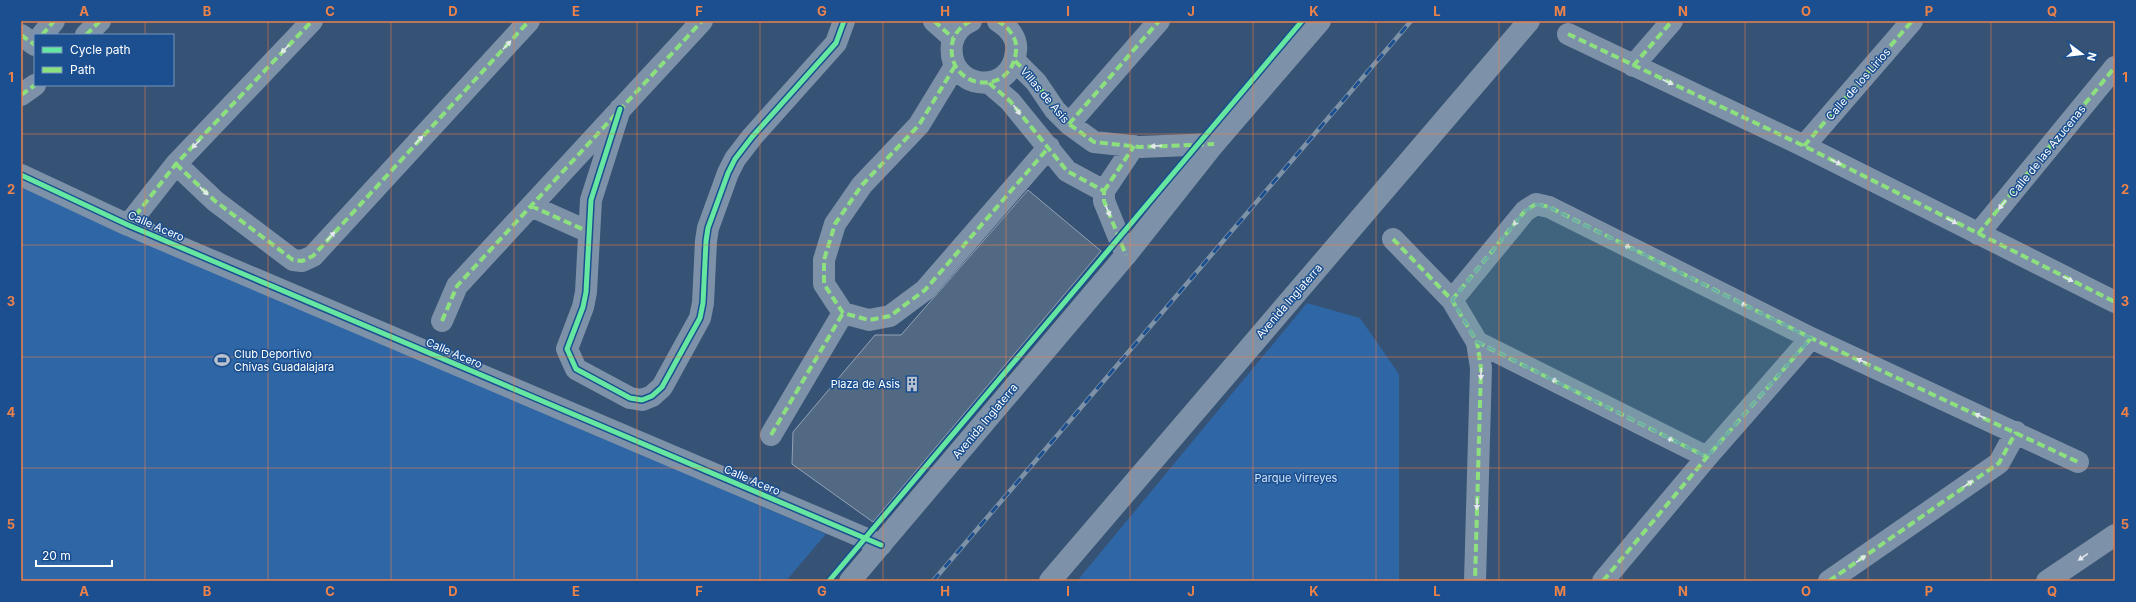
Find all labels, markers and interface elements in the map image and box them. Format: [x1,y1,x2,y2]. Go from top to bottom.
text: A [79,3,89,19]
text: B [203,3,212,19]
text: C [325,3,335,19]
text: D [448,3,458,19]
text: E [572,3,580,19]
text: F [695,3,703,19]
text: G [817,3,827,19]
text: H [940,3,950,19]
text: I [1066,3,1070,19]
text: J [1187,3,1195,19]
text: K [1309,3,1319,19]
text: L [1433,3,1441,19]
text: M [1554,3,1566,19]
text: N [1678,3,1688,19]
text: O [1801,3,1811,19]
text: P [1925,3,1933,19]
text: Q [2047,3,2057,19]
legend [34,34,174,86]
north arrow [2062,34,2102,74]
one-way arrow [502,40,511,49]
text: Cycle path [70,42,131,57]
one-way arrow [280,44,290,54]
street label: Calle de los Lirios [1823,45,1893,123]
text: N [2084,51,2100,62]
text: Path [70,62,95,77]
street label: Villas de Asis [1018,64,1073,126]
text: 1 [8,69,14,85]
text: 1 [2122,69,2128,85]
one-way arrow [1662,79,1674,85]
street label: Calle de las Azucenas [2006,102,2089,200]
one-way arrow [1012,104,1021,115]
one-way arrow [414,136,423,145]
one-way arrow [191,138,200,149]
one-way arrow [1150,142,1162,149]
one-way arrow [1830,159,1842,166]
text: 2 [7,181,15,197]
text: 2 [2121,181,2129,197]
one-way arrow [199,186,209,196]
one-way arrow [1997,200,2006,211]
one-way arrow [1106,206,1112,218]
street label: Calle Acero [126,208,187,244]
one-way arrow [1512,215,1521,226]
one-way arrow [1946,218,1958,224]
one-way arrow [326,231,336,241]
one-way arrow [1623,244,1634,250]
street label: Avenida Inglaterra [1253,261,1325,341]
one-way arrow [2063,276,2074,282]
text: 3 [7,293,15,309]
text: 3 [2121,293,2129,309]
one-way arrow [1739,302,1751,308]
street label: Calle Acero [424,335,485,371]
place label: Club Deportivo Chivas Guadalajara [234,347,334,374]
sports icon: Club Deportivo Chivas Guadalajara [213,351,231,369]
one-way arrow [1857,358,1868,364]
one-way arrow [1478,368,1484,381]
building icon: Plaza de Asis [903,375,921,393]
place label: Plaza de Asis [831,377,900,391]
one-way arrow [1550,378,1562,384]
street label: Avenida Inglaterra [949,381,1021,461]
text: 4 [7,404,16,420]
text: 4 [2121,404,2130,420]
one-way arrow [1975,413,1986,419]
one-way arrow [1666,437,1678,443]
street label: Calle Acero [722,462,783,498]
park label: Parque Virreyes [1255,471,1338,485]
one-way arrow [1963,480,1973,488]
one-way arrow [1474,498,1480,511]
text: 5 [7,516,15,532]
text: 5 [2121,516,2129,532]
scale bar [36,542,112,568]
text: 20 m [42,548,71,563]
one-way arrow [2078,553,2088,561]
one-way arrow [1856,555,1867,563]
text: A [79,583,89,599]
text: B [203,583,212,599]
text: C [325,583,335,599]
text: D [448,583,458,599]
text: E [572,583,580,599]
text: F [695,583,703,599]
text: G [817,583,827,599]
text: H [940,583,950,599]
text: I [1066,583,1070,599]
text: J [1187,583,1195,599]
text: K [1309,583,1319,599]
text: L [1433,583,1441,599]
text: M [1554,583,1566,599]
text: N [1678,583,1688,599]
text: O [1801,583,1811,599]
text: P [1925,583,1933,599]
text: Q [2047,583,2057,599]

